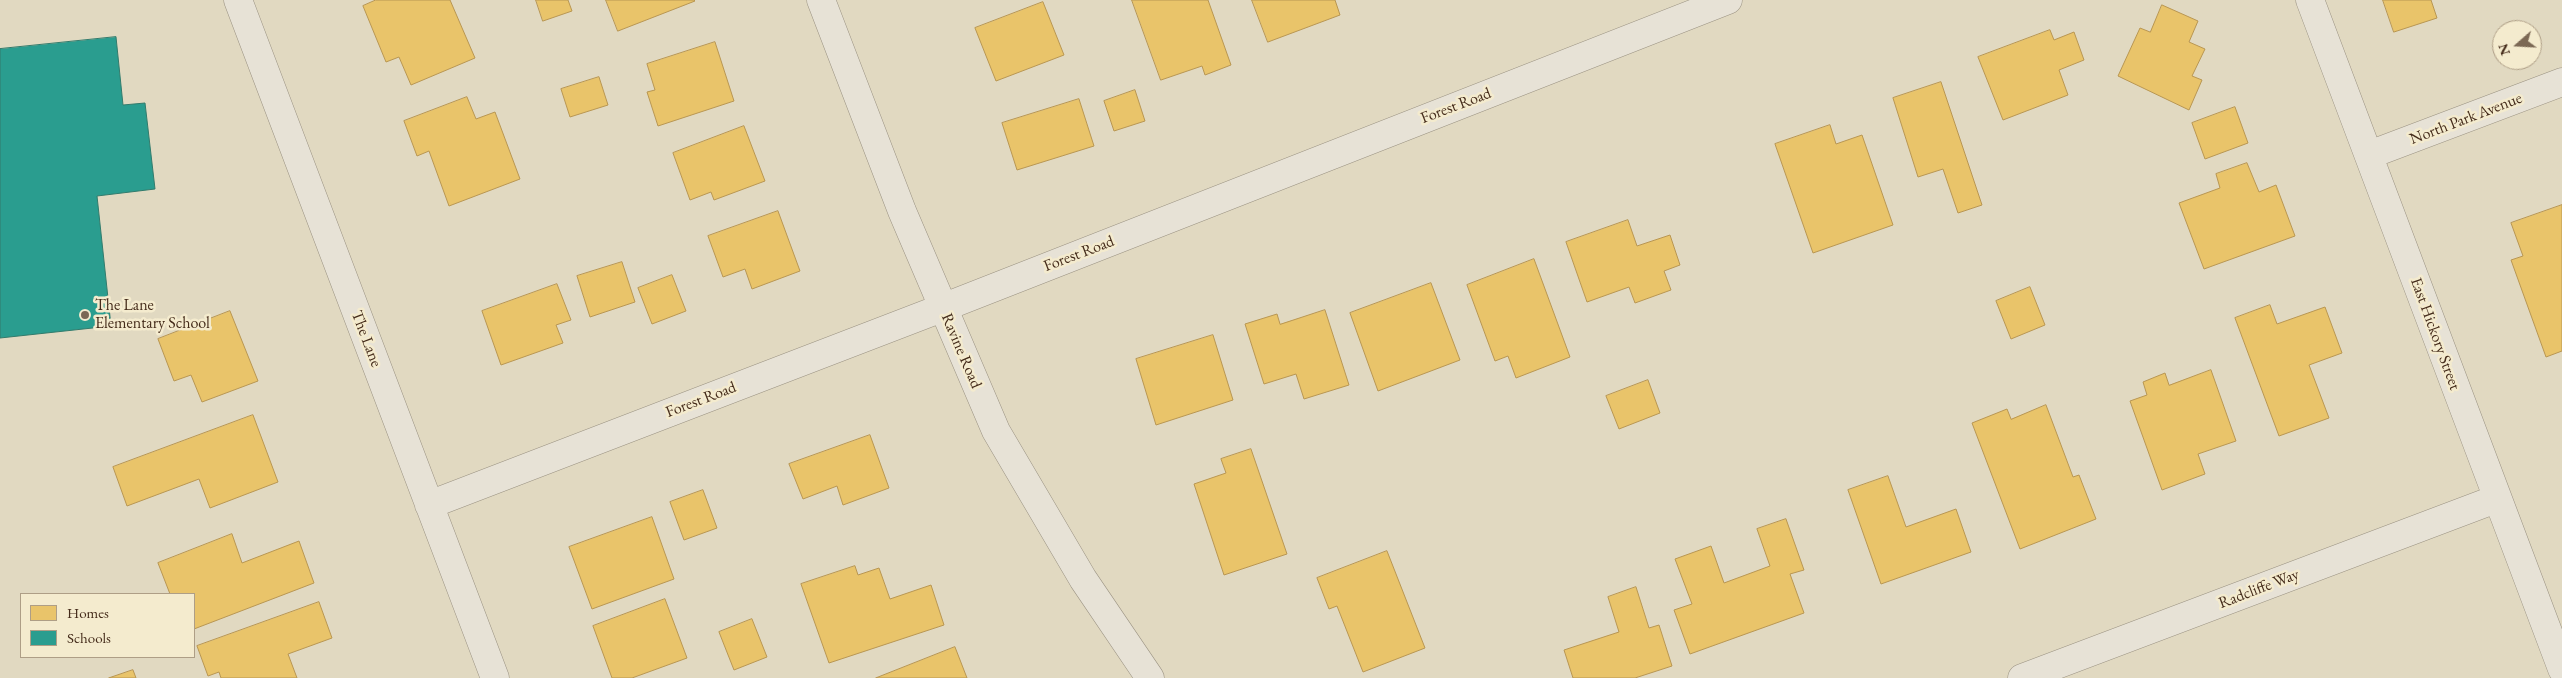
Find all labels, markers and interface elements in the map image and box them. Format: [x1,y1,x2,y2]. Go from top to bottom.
north arrow [2492,20,2542,70]
text: N [2493,41,2514,58]
street label: Forest Road [1418,84,1494,128]
street label: North Park Avenue [2407,89,2525,149]
street label: Forest Road [1041,232,1117,276]
street label: East Hickory Street [2406,275,2464,393]
place label: The Lane Elementary School [95,296,210,334]
street label: The Lane [346,308,386,370]
marker: The Lane Elementary School [79,309,91,321]
street label: Ravine Road [937,311,985,391]
street label: Forest Road [663,378,739,422]
street label: Radcliffe Way [2216,565,2302,613]
legend [20,593,195,658]
text: Homes [67,603,109,622]
text: Schools [67,628,111,647]

